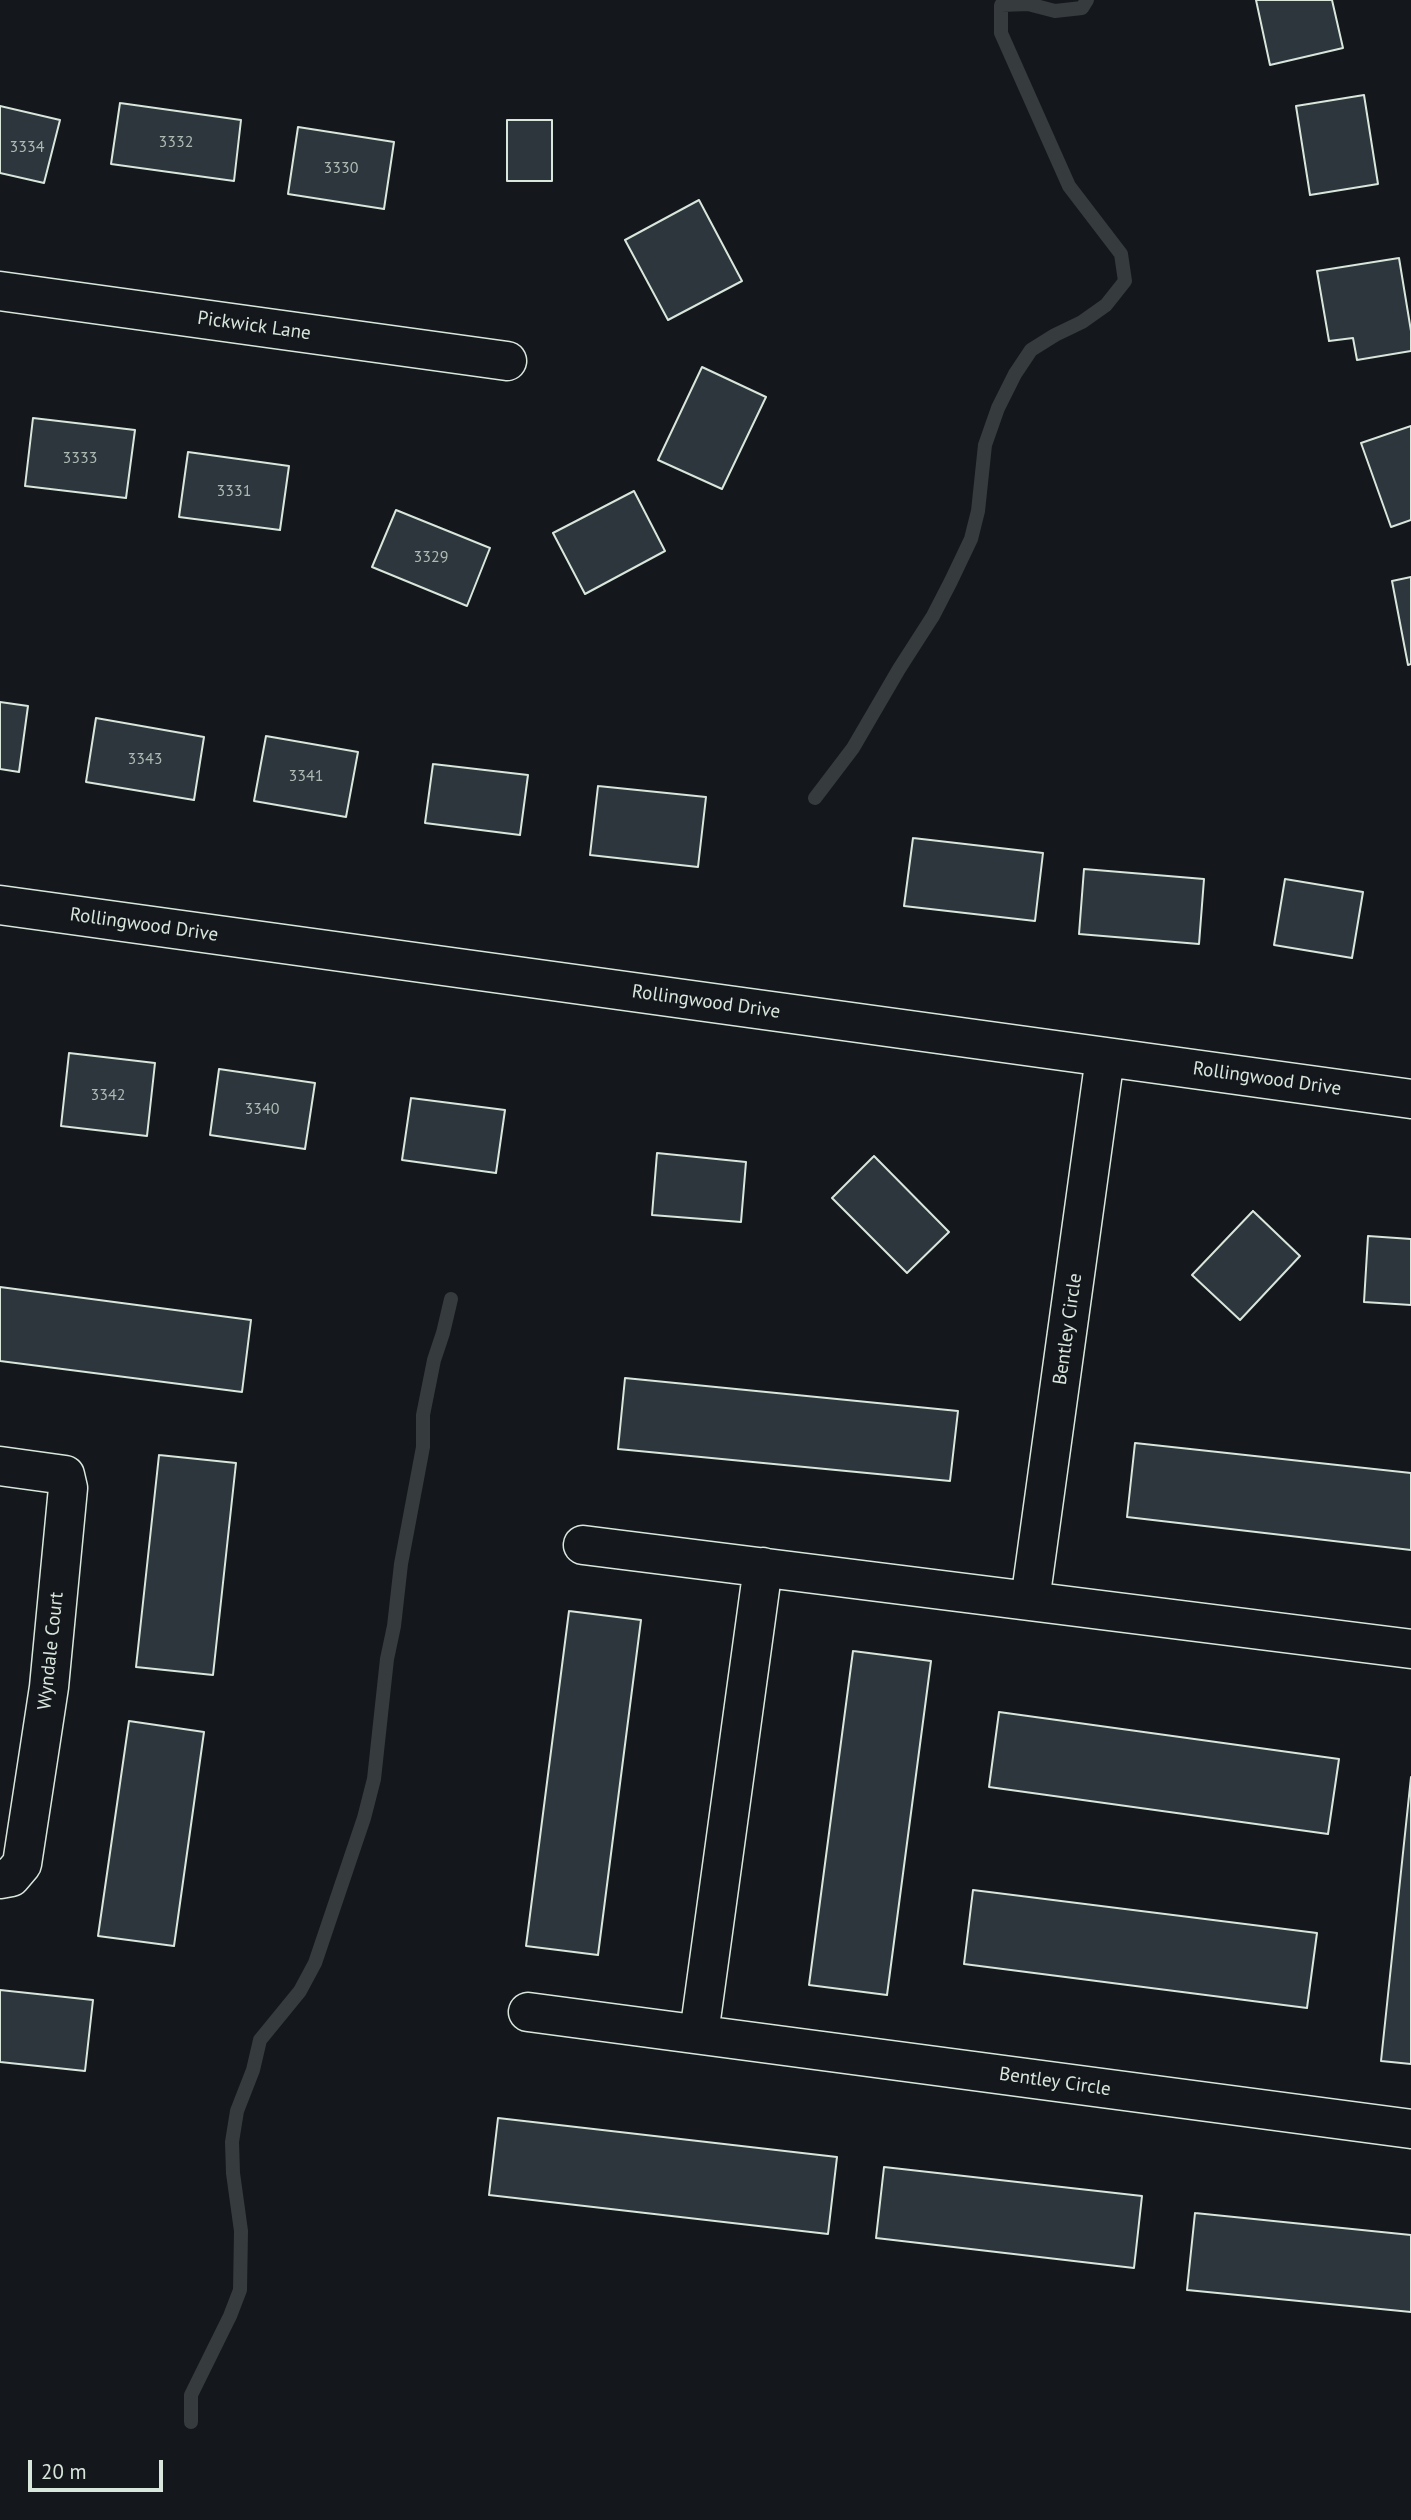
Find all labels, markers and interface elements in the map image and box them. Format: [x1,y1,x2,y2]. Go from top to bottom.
house number: 3332 [159,132,193,152]
house number: 3334 [10,137,44,157]
house number: 3330 [324,158,358,178]
street label: Pickwick Lane [196,307,312,345]
house number: 3333 [63,448,97,468]
house number: 3331 [217,481,251,501]
house number: 3329 [414,547,448,567]
house number: 3343 [128,749,162,769]
house number: 3341 [289,766,323,786]
street label: Rollingwood Drive [68,903,220,947]
street label: Rollingwood Drive [630,980,782,1024]
street label: Rollingwood Drive [1191,1057,1343,1101]
house number: 3342 [91,1085,125,1105]
house number: 3340 [245,1099,279,1119]
street label: Bentley Circle [1049,1272,1087,1386]
street label: Wyndale Court [33,1591,69,1711]
street label: Bentley Circle [998,2063,1112,2101]
scale bar [32,2446,166,2490]
text: 20 m [41,2458,87,2485]

